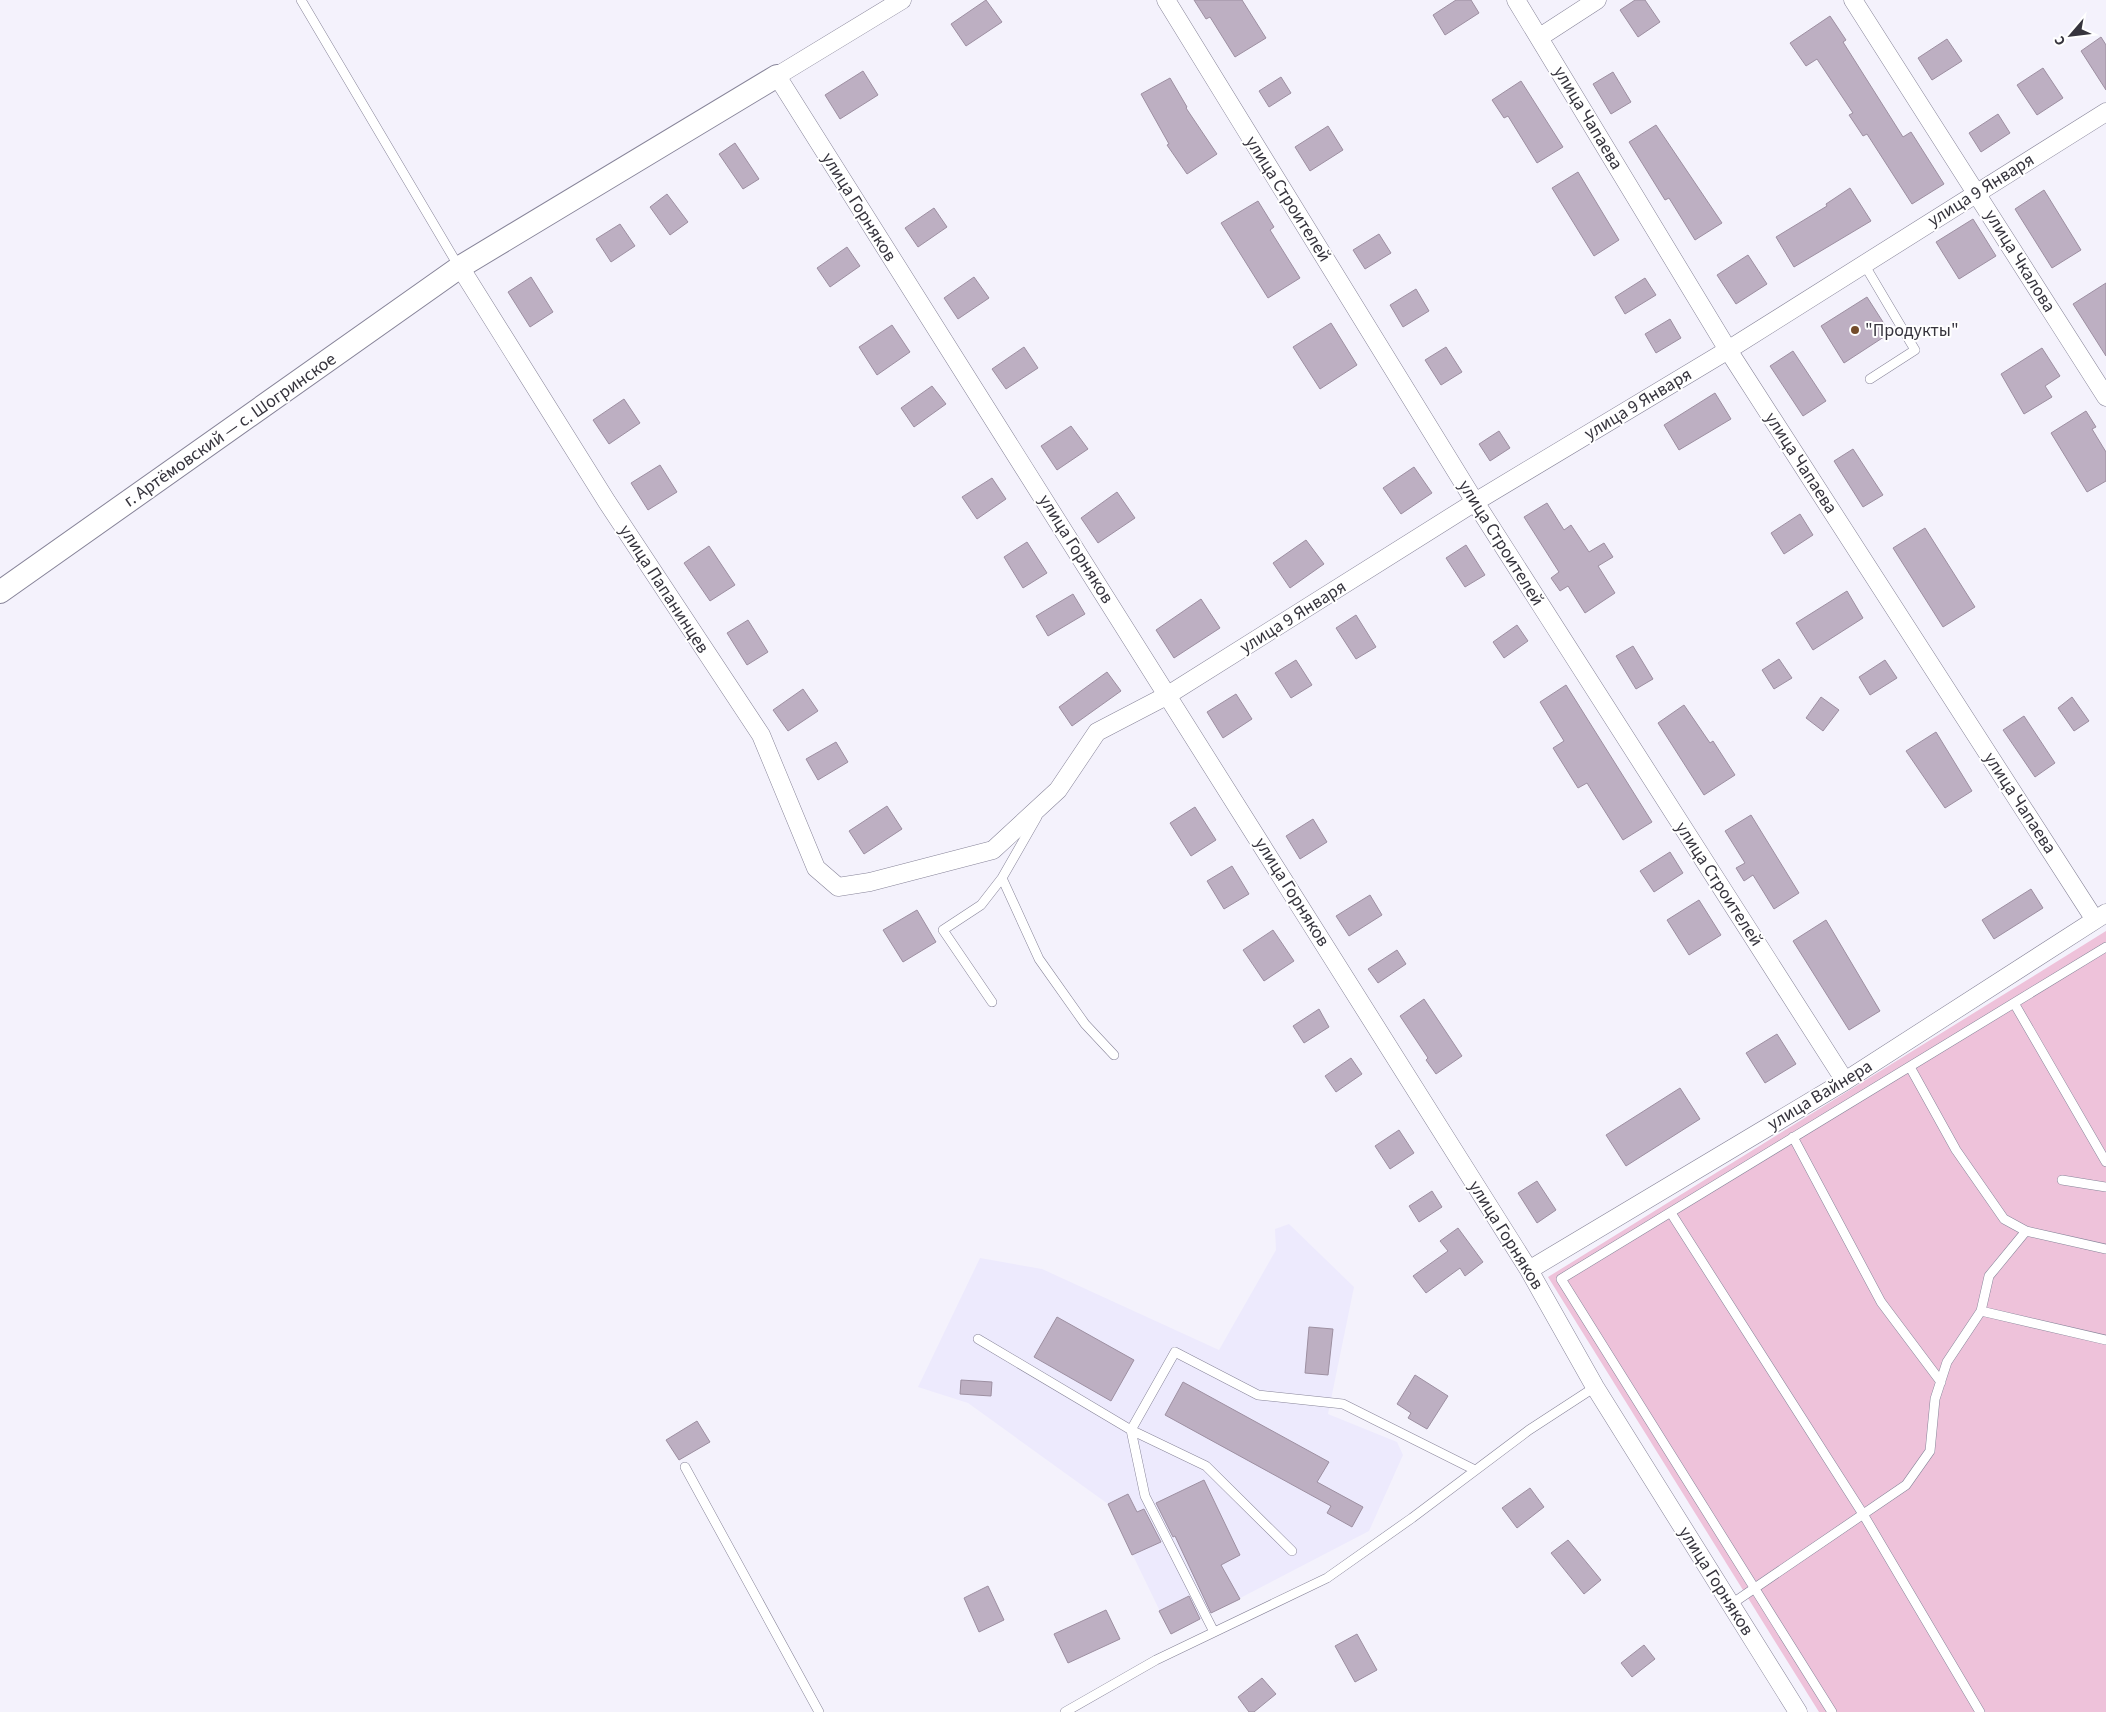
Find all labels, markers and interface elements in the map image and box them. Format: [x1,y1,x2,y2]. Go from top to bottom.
north arrow [2046,10,2096,60]
text: С [2050,32,2071,49]
street label: улица Чапаева [1547,62,1629,174]
street label: улица Строителей [1239,131,1337,267]
street label: улица 9 Января [1923,147,2039,233]
street label: улица Горняков [815,148,903,266]
street label: улица Чкалова [1978,205,2062,317]
place label: "Продукты" [1865,318,1959,343]
marker: "Продукты" [1849,324,1861,336]
street label: г. Артёмовский — с. Шогринское [119,347,341,513]
street label: улица 9 Января [1580,362,1696,446]
street label: улица Чапаева [1759,407,1843,519]
street label: улица Строителей [1452,475,1550,611]
street label: улица Горняков [1032,490,1120,608]
street label: улица Папанинцев [613,520,715,658]
street label: улица 9 Января [1235,574,1351,660]
street label: улица Чапаева [1978,747,2062,859]
street label: улица Строителей [1669,817,1769,951]
street label: улица Горняков [1248,833,1336,951]
street label: улица Вайнера [1763,1054,1877,1136]
street label: улица Горняков [1462,1176,1550,1294]
street label: улица Горняков [1672,1522,1760,1640]

